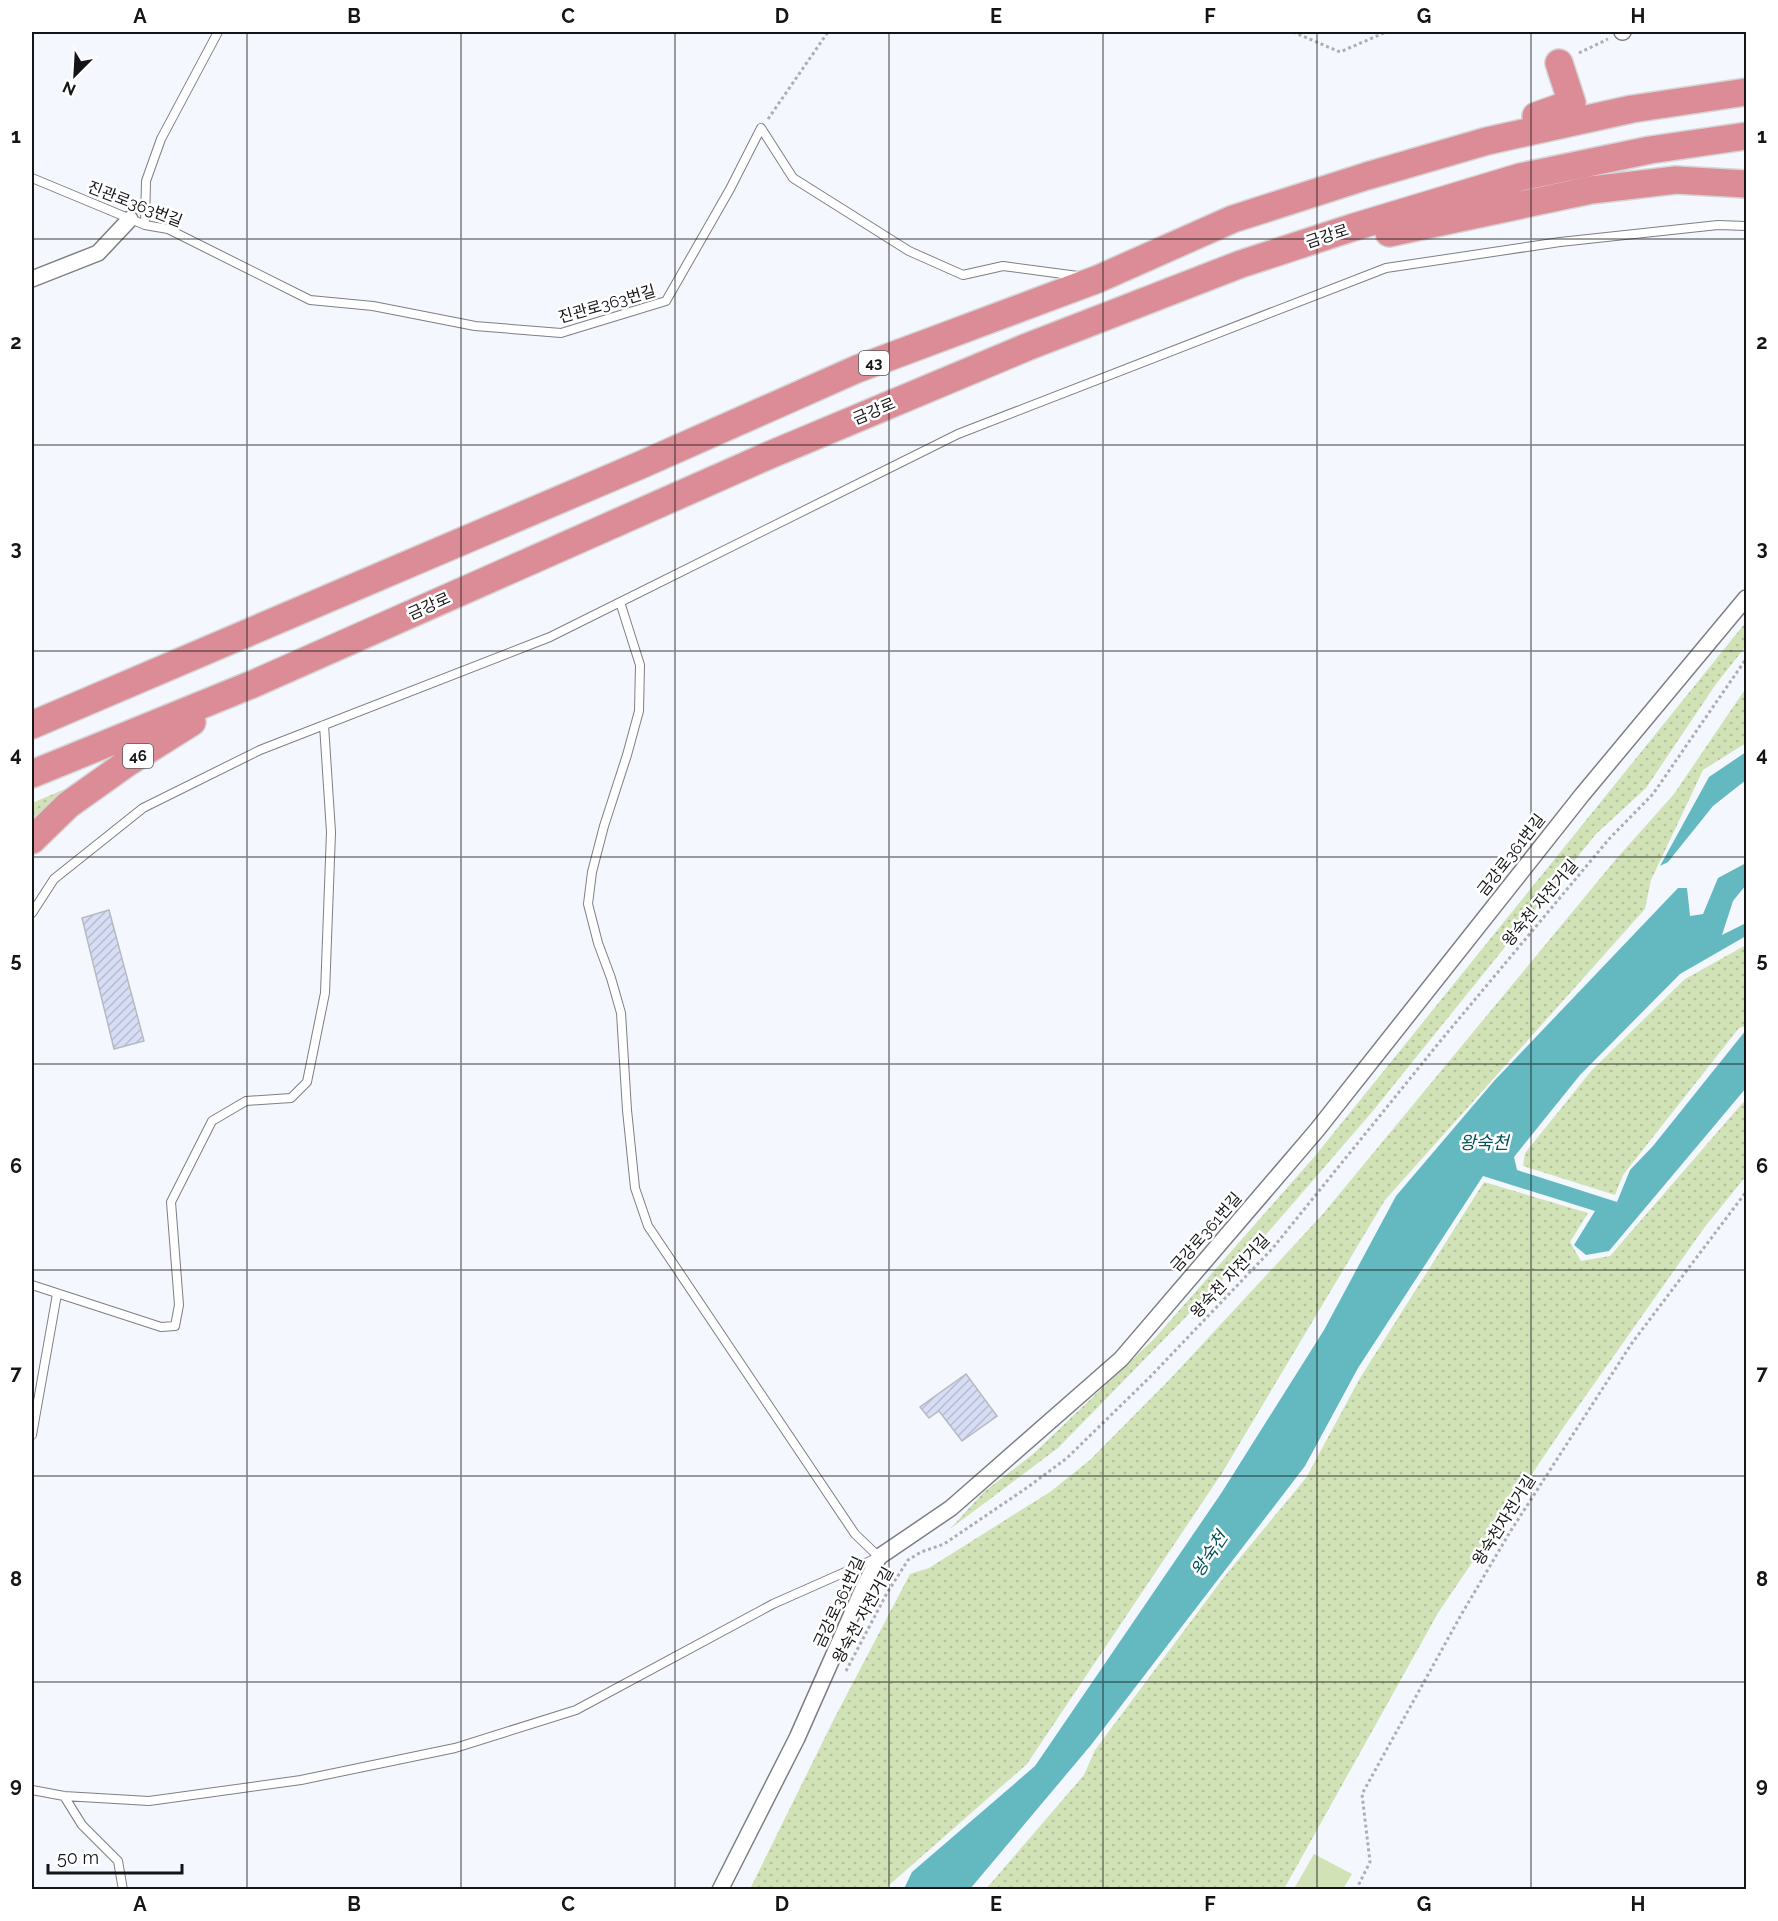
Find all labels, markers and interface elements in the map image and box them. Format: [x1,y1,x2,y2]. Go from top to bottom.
text: A [133,4,147,28]
text: B [347,4,361,28]
text: C [561,4,575,28]
text: D [775,4,789,28]
text: E [990,4,1002,28]
text: F [1204,4,1216,28]
text: G [1417,4,1431,28]
text: H [1631,4,1645,28]
north arrow [45,45,105,105]
text: N [60,77,79,99]
text: 1 [11,124,21,148]
text: 1 [1757,124,1767,148]
street label: 진관로363번길 [85,177,185,231]
street label: 금강로 [1303,220,1351,252]
street label: 진관로363번길 [556,281,658,327]
text: 2 [10,330,22,354]
text: 2 [1756,330,1768,354]
road number: 43 [859,351,889,375]
street label: 금강로 [850,394,898,428]
text: 3 [10,536,22,560]
text: 3 [1756,536,1768,560]
street label: 금강로 [405,588,453,624]
text: 4 [10,742,22,766]
text: 4 [1756,742,1768,766]
road number: 46 [123,744,153,768]
street label: 금강로361번길 [1473,810,1549,900]
street label: 왕숙천 자전거길 [1498,856,1582,950]
text: 5 [10,948,22,972]
text: 5 [1756,948,1768,972]
water label: 왕숙천 [1459,1132,1511,1153]
text: 6 [10,1154,22,1178]
text: 6 [1756,1154,1768,1178]
street label: 금강로361번길 [1166,1189,1246,1275]
street label: 왕숙천 자전거길 [1187,1230,1273,1322]
text: 7 [10,1361,22,1385]
text: 7 [1756,1361,1768,1385]
street label: 왕숙천자전거길 [1469,1471,1539,1569]
water label: 왕숙천 [1186,1526,1233,1580]
street label: 금강로361번길 [810,1553,868,1651]
street label: 왕숙천 자전거길 [829,1564,897,1666]
text: 8 [10,1567,22,1591]
text: 8 [1756,1567,1768,1591]
text: 9 [10,1773,22,1797]
text: 9 [1756,1773,1768,1797]
scale bar [48,1837,182,1875]
text: 50 m [57,1847,99,1868]
text: A [133,1892,147,1916]
text: B [347,1892,361,1916]
text: C [561,1892,575,1916]
text: D [775,1892,789,1916]
text: E [990,1892,1002,1916]
text: F [1204,1892,1216,1916]
text: G [1417,1892,1431,1916]
text: H [1631,1892,1645,1916]

